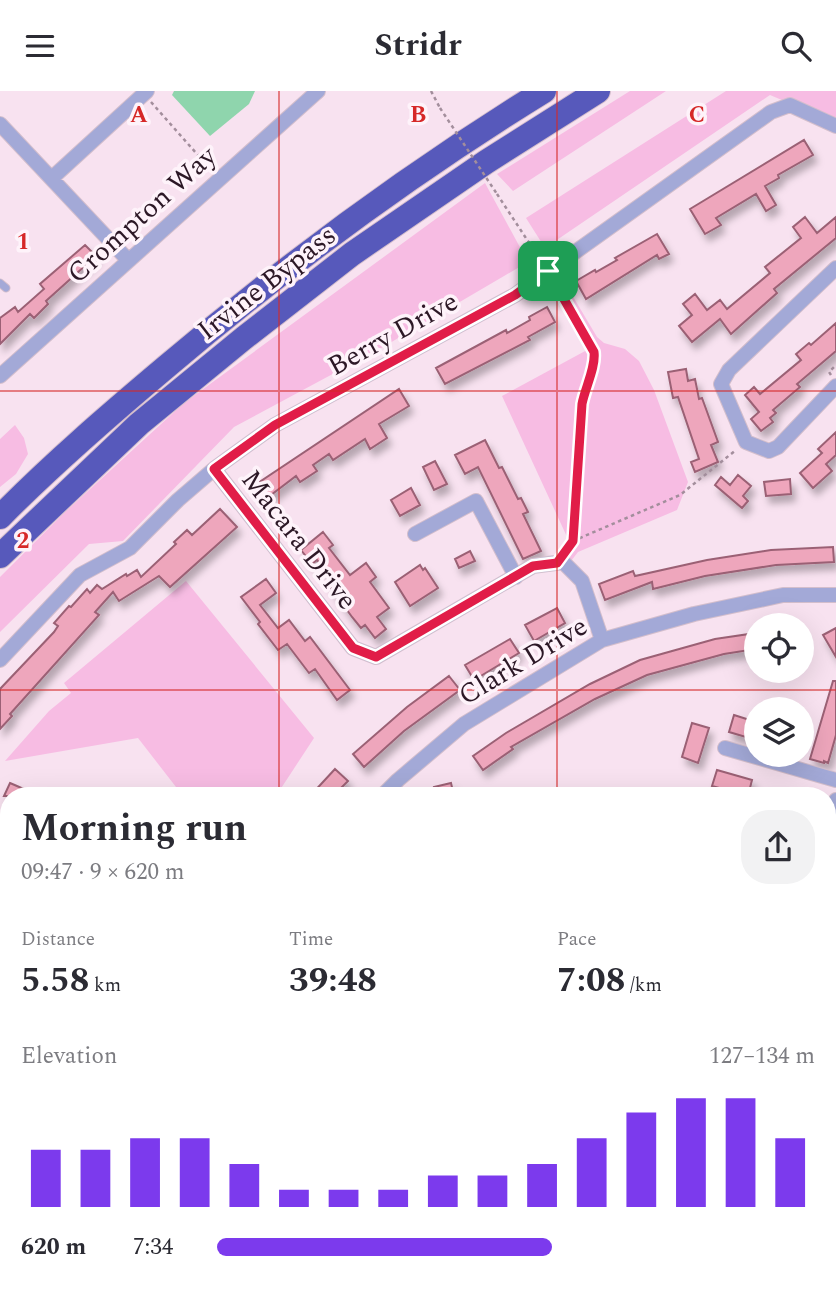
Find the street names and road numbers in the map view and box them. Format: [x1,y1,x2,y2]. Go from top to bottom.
street label: Crompton Way [57,135,228,294]
street label: Irvine Bypass [188,215,346,351]
street label: Berry Drive [320,280,466,388]
street label: Macara Drive [230,460,368,620]
street label: Clark Drive [450,605,596,717]

